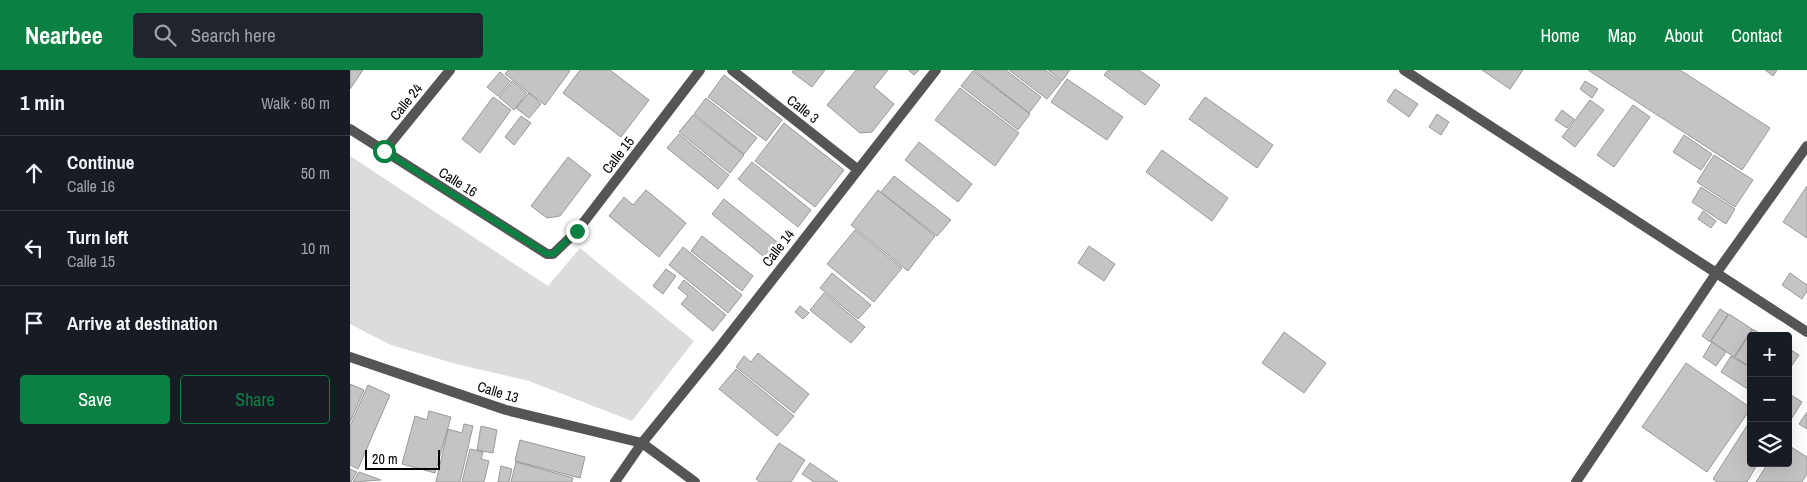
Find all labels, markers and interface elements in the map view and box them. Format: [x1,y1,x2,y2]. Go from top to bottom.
search box [133,13,483,58]
text: Nearbee [25,19,103,51]
icon: search [151,21,179,49]
text: Search here [191,22,276,48]
text: Home [1540,23,1580,48]
text: Map [1608,23,1637,48]
text: About [1665,23,1703,48]
text: Contact [1731,23,1782,48]
street label: Calle 24 [386,79,427,124]
text: 1 min [20,88,65,117]
street label: Calle 3 [783,91,823,127]
text: Walk · 60 m [261,92,330,114]
street label: Calle 15 [598,133,638,177]
route start [373,140,396,163]
text: Continue [67,149,135,175]
icon: ahead [20,159,48,187]
text: 50 m [301,162,330,184]
street label: Calle 16 [435,163,481,201]
text: Calle 16 [67,175,115,197]
route end [566,220,589,243]
text: Turn left [67,224,128,250]
street label: Calle 14 [758,225,798,270]
icon: left [20,234,48,262]
text: 10 m [301,237,330,259]
text: Calle 15 [67,250,115,272]
icon: arrive [20,309,48,337]
text: Arrive at destination [67,310,218,336]
map controls [1747,332,1792,467]
button: + [1747,332,1792,377]
button: Save [20,375,170,424]
button: Share [180,375,330,424]
street label: Calle 13 [475,377,521,407]
button: − [1747,377,1792,422]
button: layers [1747,422,1792,467]
scale bar [365,447,440,470]
text: 20 m [372,450,398,468]

